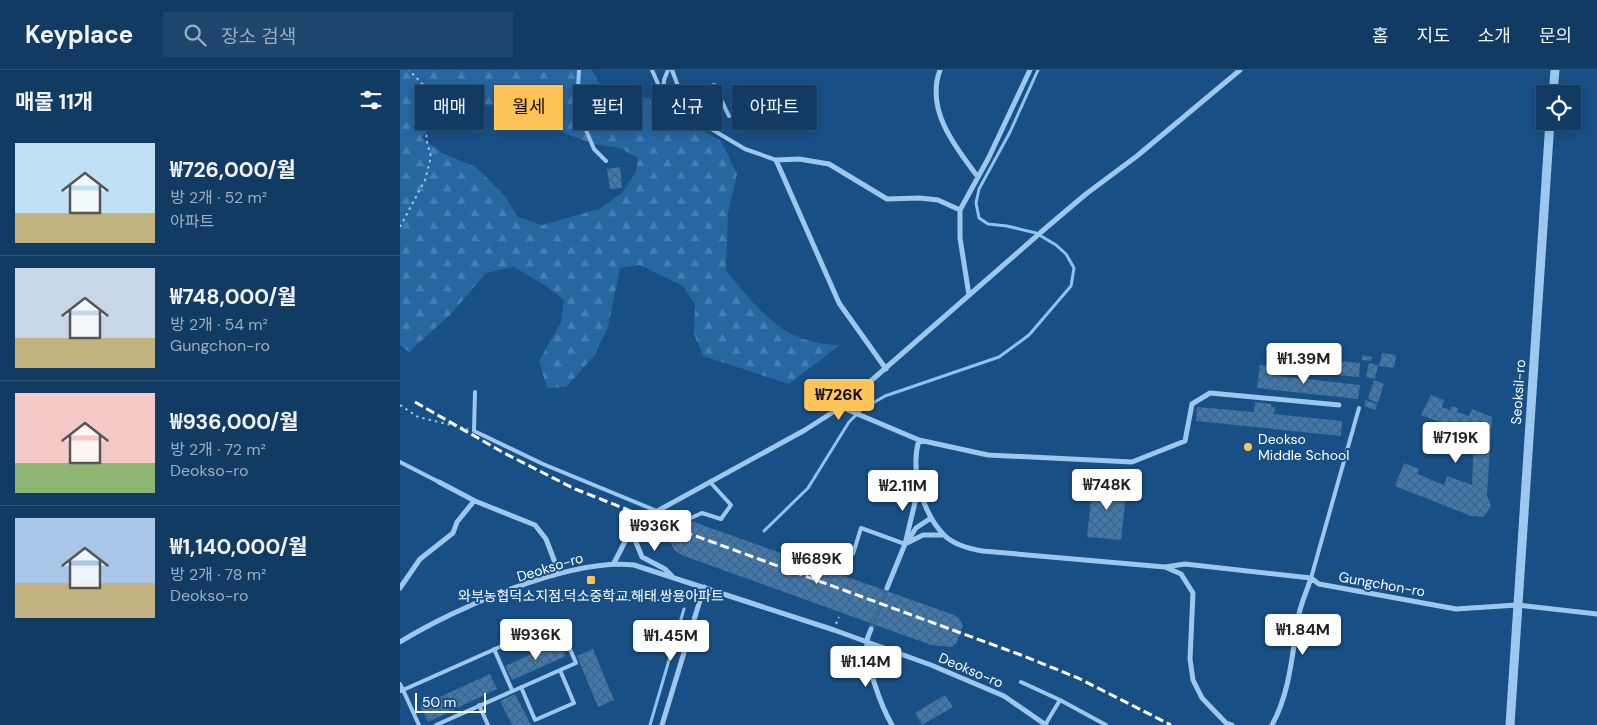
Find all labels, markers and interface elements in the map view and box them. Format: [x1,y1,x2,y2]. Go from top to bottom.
search box [163,12,513,57]
text: Keyplace [25,19,133,50]
icon: search [181,21,209,49]
text: 장소 검색 [221,24,296,49]
text: 홈 [1372,24,1389,48]
text: 지도 [1417,24,1450,48]
text: 소개 [1478,24,1511,48]
text: 문의 [1539,24,1572,48]
chip: 매매 [415,85,484,130]
chip: 월세 [494,85,563,130]
chip: 필터 [573,85,642,130]
chip: 신규 [652,85,722,130]
chip: 아파트 [732,85,817,130]
map controls [1536,85,1581,130]
button: locate [1536,85,1581,130]
icon: filters [357,86,385,114]
text: 매물 11개 [15,88,93,116]
text: ₩726,000/월 [170,156,296,184]
icon: home [55,163,115,223]
text: 방 2개 · 52 m² [170,187,267,208]
text: 아파트 [170,211,214,232]
text: ₩748,000/월 [170,283,296,311]
icon: home [55,288,115,348]
text: 방 2개 · 54 m² [170,314,268,335]
text: Gungchon-ro [170,335,270,356]
pin: ₩1.39M [1263,342,1345,385]
text: ₩1.39M [1278,348,1330,369]
street label: Seoksil-ro [1507,359,1529,425]
pin: ₩726K [804,378,874,421]
text: ₩726K [815,384,863,405]
text: ₩936,000/월 [170,408,299,436]
icon: home [55,413,115,473]
pin: ₩719K [1421,422,1491,464]
text: ₩719K [1434,427,1478,448]
place label: Deokso Middle School [1258,430,1349,464]
text: 방 2개 · 72 m² [170,439,266,460]
marker: Deokso Middle School [1242,441,1254,453]
text: Deokso-ro [170,460,248,481]
pin: ₩748K [1072,468,1142,511]
pin: ₩2.11M [862,470,944,512]
text: ₩748K [1083,474,1131,495]
text: ₩2.11M [879,475,927,496]
pin: ₩936K [620,510,690,552]
text: ₩936K [630,515,680,536]
text: ₩1,140,000/월 [170,533,308,561]
icon: home [55,538,115,598]
pin: ₩689K [782,542,852,585]
street label: Deokso-ro [515,548,585,586]
text: ₩689K [792,548,842,569]
text: 방 2개 · 78 m² [170,564,266,585]
street label: Gungchon-ro [1337,568,1427,600]
marker: 와부농협덕소지점.덕소중학교.해태.쌍용아파트 [585,574,597,586]
text: Deokso-ro [170,585,248,606]
place label: 와부농협덕소지점.덕소중학교.해태.쌍용아파트 [458,587,724,605]
pin: ₩1.84M [1262,614,1344,656]
pin: ₩936K [501,618,571,661]
text: ₩1.84M [1276,619,1330,640]
pin: ₩1.45M [630,620,712,662]
text: ₩936K [511,624,561,645]
text: ₩1.45M [644,625,698,646]
pin: ₩1.14M [825,646,907,688]
street label: Deokso-ro [936,648,1006,692]
text: ₩1.14M [841,651,891,672]
scale bar [415,690,486,713]
text: 50 m [422,693,456,711]

